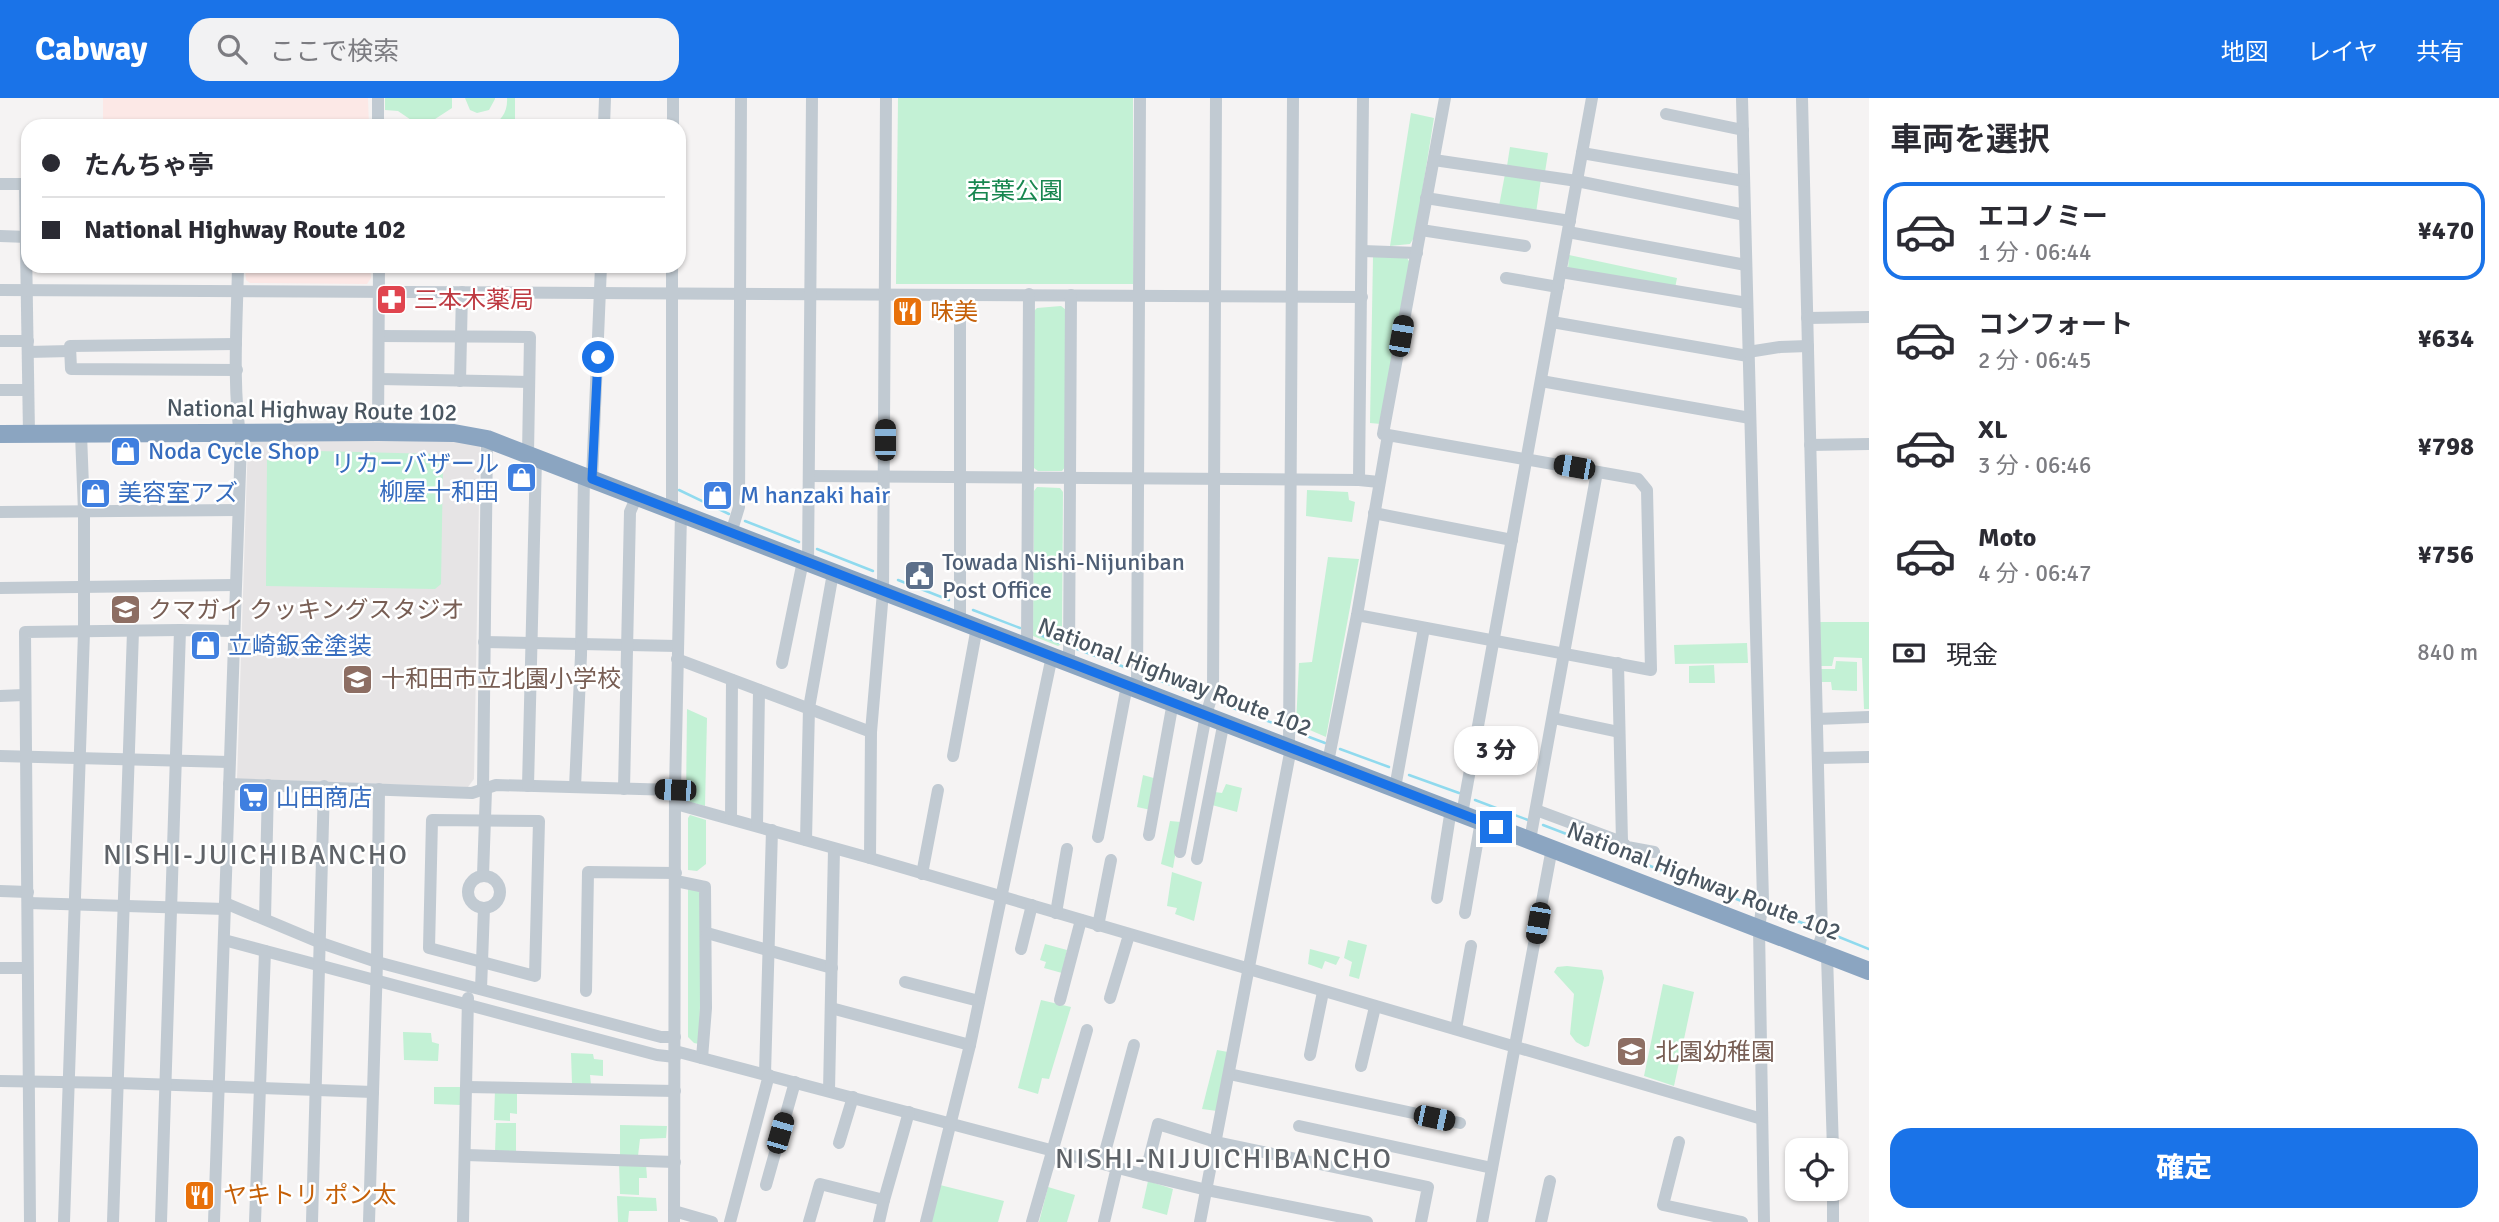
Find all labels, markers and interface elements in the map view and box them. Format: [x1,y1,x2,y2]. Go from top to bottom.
search box [189,18,679,81]
text: Cabway [35,29,147,70]
icon: search [213,30,251,68]
text: ここで検索 [269,36,399,68]
text: 地図 [2221,37,2269,67]
text: レイヤ [2307,37,2378,67]
text: 共有 [2416,37,2464,67]
text: 車両を選択 [1890,120,2050,159]
text: たんちゃ亭 [84,150,214,182]
park label: 若葉公園 [967,176,1063,206]
icon: car [1894,200,1957,263]
text: エコノミー [1978,201,2108,233]
text: National Highway Route 102 [84,214,406,246]
text: ¥470 [2418,215,2474,247]
text: 1 分 · 06:44 [1978,238,2091,267]
pharmacy icon: 三本木薬局 [374,283,408,317]
place label: 三本木薬局 [414,285,534,315]
restaurant icon: 味美 [890,295,924,329]
place label: 味美 [930,297,978,327]
icon: car [1894,308,1957,371]
text: コンフォート [1978,309,2133,341]
car [1388,313,1415,359]
text: ¥634 [2418,323,2474,355]
route start [582,341,614,373]
text: 2 分 · 06:45 [1978,346,2091,375]
street label: National Highway Route 102 [166,392,458,428]
text: XL [1978,414,2008,446]
icon: car [1894,416,1957,479]
car [875,419,896,461]
text: ¥798 [2418,431,2474,463]
shop icon: Noda Cycle Shop [108,434,142,468]
place label: Noda Cycle Shop [148,436,319,466]
place label: リカーバザール 柳屋十和田 [331,449,499,507]
text: 3 分 · 06:46 [1978,451,2091,480]
car [1552,453,1597,481]
shop icon: リカーバザール 柳屋十和田 [505,461,539,495]
shop icon: 美容室アズ [78,476,112,510]
place label: 美容室アズ [118,478,238,508]
shop icon: M hanzaki hair [700,478,734,512]
place label: M hanzaki hair [740,480,890,510]
text: Moto [1978,522,2036,554]
icon: car [1894,524,1957,587]
text: ¥756 [2418,539,2474,571]
place label: Towada Nishi-Nijuniban Post Office [942,547,1185,605]
public building icon: Towada Nishi-Nijuniban Post Office [902,559,936,593]
text: 4 分 · 06:47 [1978,559,2091,588]
school or university icon: クマガイ クッキングスタジオ [108,593,142,627]
place label: クマガイ クッキングスタジオ [148,595,465,625]
street label: National Highway Route 102 [1034,611,1316,743]
shop icon: 立崎鈑金塗装 [188,629,222,663]
place label: 立崎鈑金塗装 [228,631,372,661]
icon: cash [1890,634,1928,672]
text: 840 m [2417,638,2478,667]
text: 現金 [1946,640,1998,672]
school or university icon: 十和田市立北園小学校 [341,662,375,696]
place label: 十和田市立北園小学校 [381,664,621,694]
callout: 3 分 [1454,726,1538,774]
text: 3 分 [1476,736,1516,765]
car [654,779,697,801]
supermarket icon: 山田商店 [236,781,270,815]
place label: 山田商店 [276,783,372,813]
route end [1480,811,1512,843]
street label: National Highway Route 102 [1563,815,1845,947]
district label: NISHI-JUICHIBANCHO [103,838,409,872]
car [1525,900,1552,946]
school or university icon: 北園幼稚園 [1615,1035,1649,1069]
place label: 北園幼稚園 [1655,1037,1775,1067]
car [1412,1103,1457,1133]
car [765,1110,796,1156]
button: 確定 [1890,1128,2478,1208]
map controls [1785,1138,1848,1201]
button: locate [1785,1138,1848,1201]
district label: NISHI-NIJUICHIBANCHO [1055,1142,1393,1176]
restaurant icon: ヤキトリ ポン太 [183,1178,217,1212]
place label: ヤキトリ ポン太 [223,1180,396,1210]

